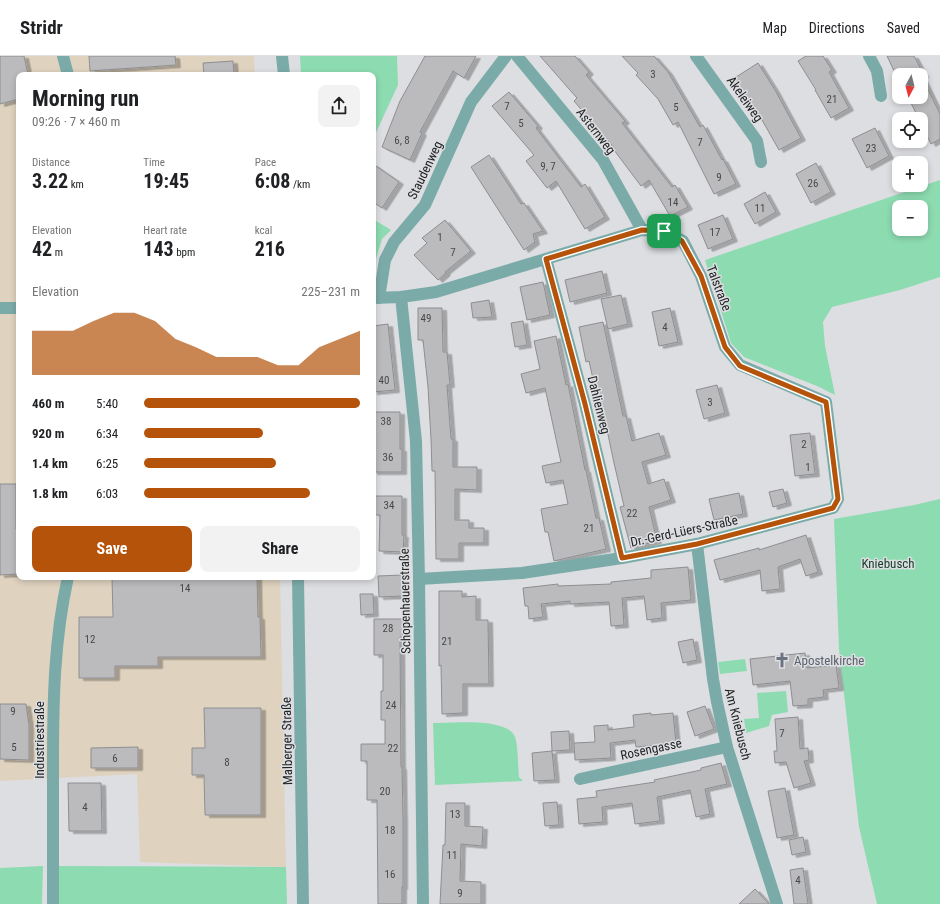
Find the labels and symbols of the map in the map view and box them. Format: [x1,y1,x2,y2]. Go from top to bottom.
house number: 3 [650,68,656,81]
north arrow [892,68,928,104]
street label: Akeleiweg [724,73,766,125]
house number: 21 [827,93,837,106]
house number: 7 [504,100,510,113]
house number: 5 [673,101,679,114]
street label: Asternweg [573,105,619,157]
house number: 5 [518,117,524,130]
house number: 6, 8 [394,134,410,147]
house number: 7 [697,136,703,149]
street label: Staudenweg [404,138,446,202]
house number: 23 [866,142,876,155]
house number: 9, 7 [540,160,556,173]
house number: 9 [716,171,722,184]
house number: 26 [808,177,818,190]
house number: 14 [668,196,679,209]
house number: 11 [755,202,765,215]
pin [647,214,681,248]
house number: 17 [710,226,720,239]
house number: 1 [437,231,443,244]
house number: 7 [450,246,456,259]
street label: Talstraße [703,263,735,313]
house number: 49 [421,312,431,325]
house number: 4 [662,321,668,334]
house number: 40 [379,374,389,387]
street label: Dahlienweg [585,374,613,436]
house number: 3 [707,396,713,409]
house number: 38 [381,415,391,428]
house number: 2 [801,438,807,451]
house number: 36 [383,451,393,464]
house number: 1 [805,461,811,474]
house number: 34 [384,499,395,512]
house number: 22 [627,507,637,520]
street label: Dr.-Gerd-Lüers-Straße [629,512,739,550]
house number: 21 [584,522,594,535]
street label: Schopenhauerstraße [397,548,413,654]
park label: Kniebusch [861,556,915,571]
house number: 14 [180,582,191,595]
house number: 28 [383,622,393,635]
house number: 12 [85,633,95,646]
house number: 21 [442,635,452,648]
church icon: Apostelkirche [773,651,791,669]
place label: Apostelkirche [794,653,864,668]
street label: Am Kniebusch [722,687,754,761]
street label: Malberger Straße [279,697,295,785]
house number: 24 [386,699,397,712]
street label: Industriestraße [32,701,47,779]
house number: 9 [10,705,16,718]
house number: 7 [779,727,785,740]
street label: Rosengasse [619,735,683,763]
house number: 5 [11,741,17,754]
house number: 22 [388,742,398,755]
house number: 6 [112,752,118,765]
house number: 8 [224,756,230,769]
house number: 20 [380,785,390,798]
house number: 4 [82,801,88,814]
house number: 13 [450,808,460,821]
house number: 18 [385,824,395,837]
house number: 11 [447,849,457,862]
house number: 16 [385,868,395,881]
house number: 4 [795,874,801,887]
house number: 9 [457,887,463,900]

